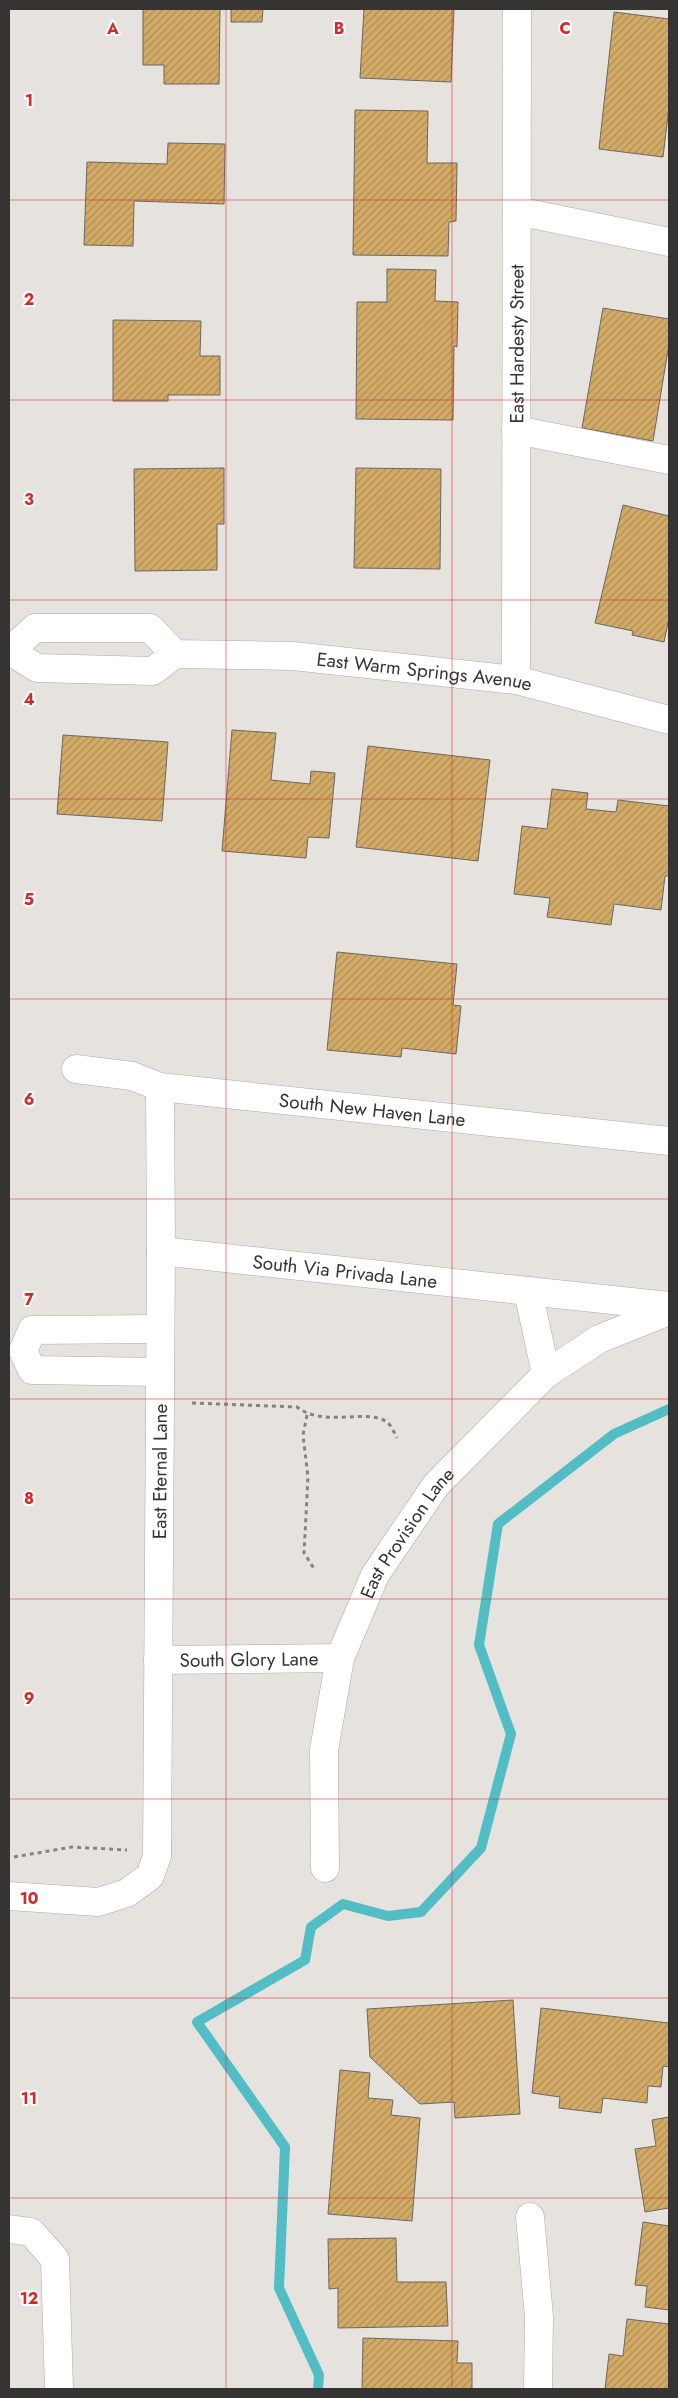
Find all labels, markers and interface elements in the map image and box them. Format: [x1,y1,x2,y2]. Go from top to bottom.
text: A [106,17,119,40]
text: B [334,17,344,40]
text: C [559,17,571,40]
text: 1 [25,89,33,112]
street label: East Hardesty Street [503,264,530,424]
text: 2 [24,288,34,311]
text: 3 [24,488,34,511]
street label: East Warm Springs Avenue [315,645,535,697]
text: 4 [23,688,35,711]
text: 5 [24,888,34,911]
street label: South New Haven Lane [278,1086,467,1133]
text: 6 [24,1088,34,1111]
street label: South Via Privada Lane [251,1248,439,1295]
text: 7 [24,1288,34,1311]
street label: East Eternal Lane [146,1403,173,1539]
street label: East Provision Lane [353,1461,460,1603]
text: 8 [24,1487,34,1510]
street label: South Glory Lane [179,1645,319,1673]
text: 9 [24,1687,34,1710]
text: 10 [20,1887,38,1910]
text: 11 [21,2087,37,2110]
text: 12 [20,2287,38,2310]

